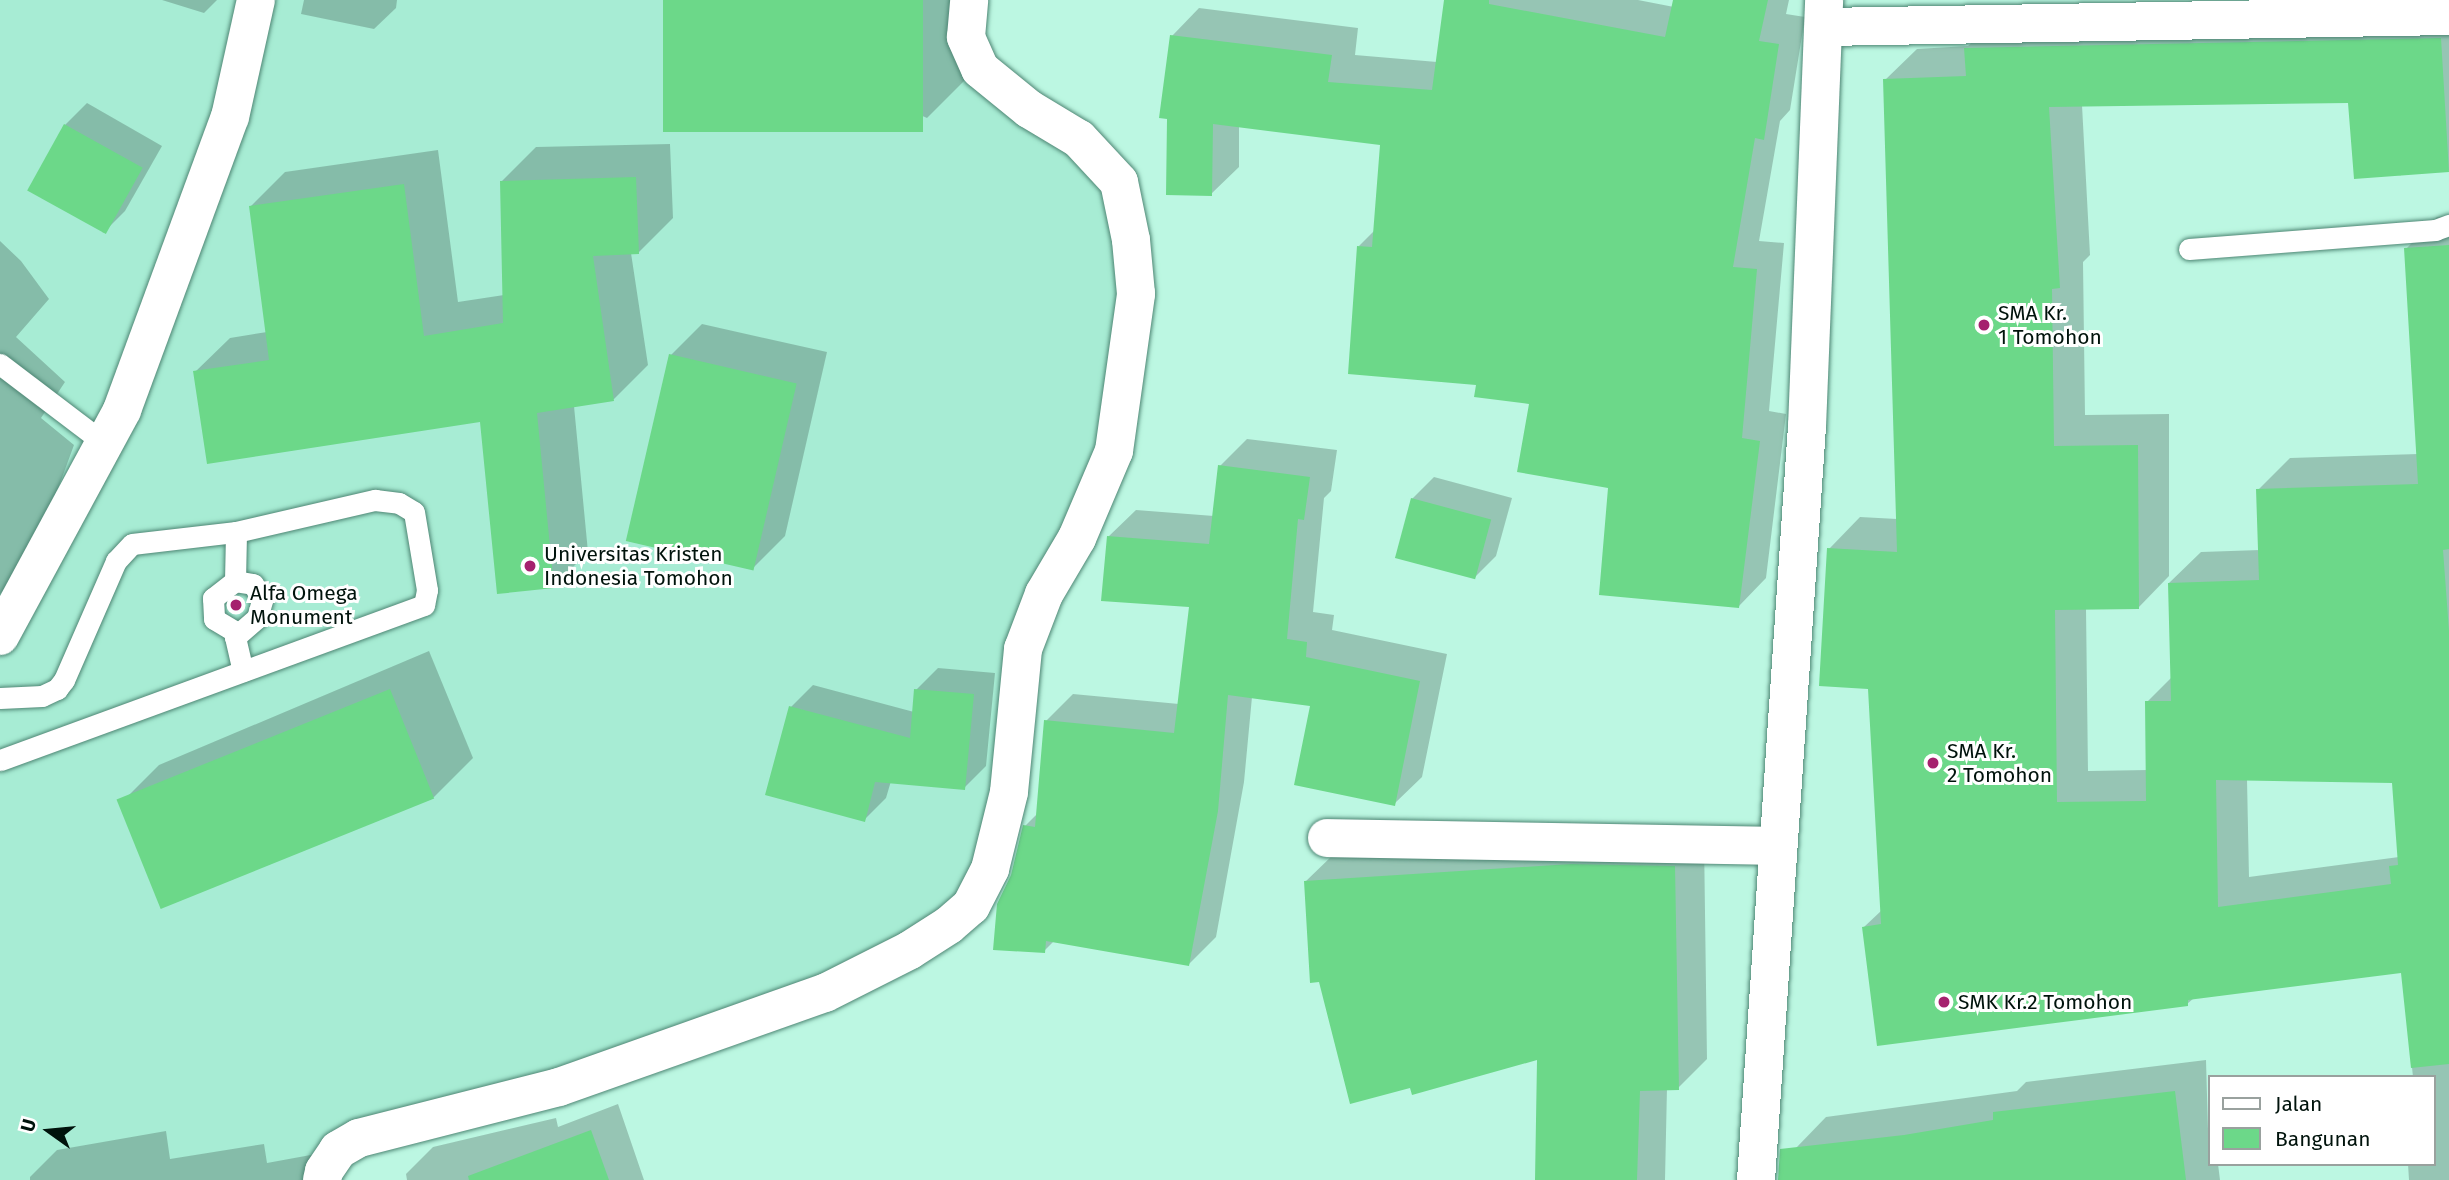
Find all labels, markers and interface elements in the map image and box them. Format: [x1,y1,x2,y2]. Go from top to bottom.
place label: SMA Kr. 1 Tomohon [1998,300,2102,350]
marker: SMA Kr. 1 Tomohon [1976,317,1992,333]
place label: Universitas Kristen Indonesia Tomohon [544,541,733,591]
marker: Universitas Kristen Indonesia Tomohon [522,558,538,574]
place label: Alfa Omega Monument [250,580,358,630]
marker: Alfa Omega Monument [228,597,244,613]
place label: SMA Kr. 2 Tomohon [1947,738,2052,788]
marker: SMA Kr. 2 Tomohon [1925,755,1941,771]
place label: SMK Kr.2 Tomohon [1958,989,2132,1015]
marker: SMK Kr.2 Tomohon [1936,994,1952,1010]
legend [2208,1075,2435,1166]
text: Jalan [2275,1091,2322,1117]
north arrow [14,1096,84,1166]
text: U [16,1116,41,1134]
text: Bangunan [2275,1126,2370,1152]

